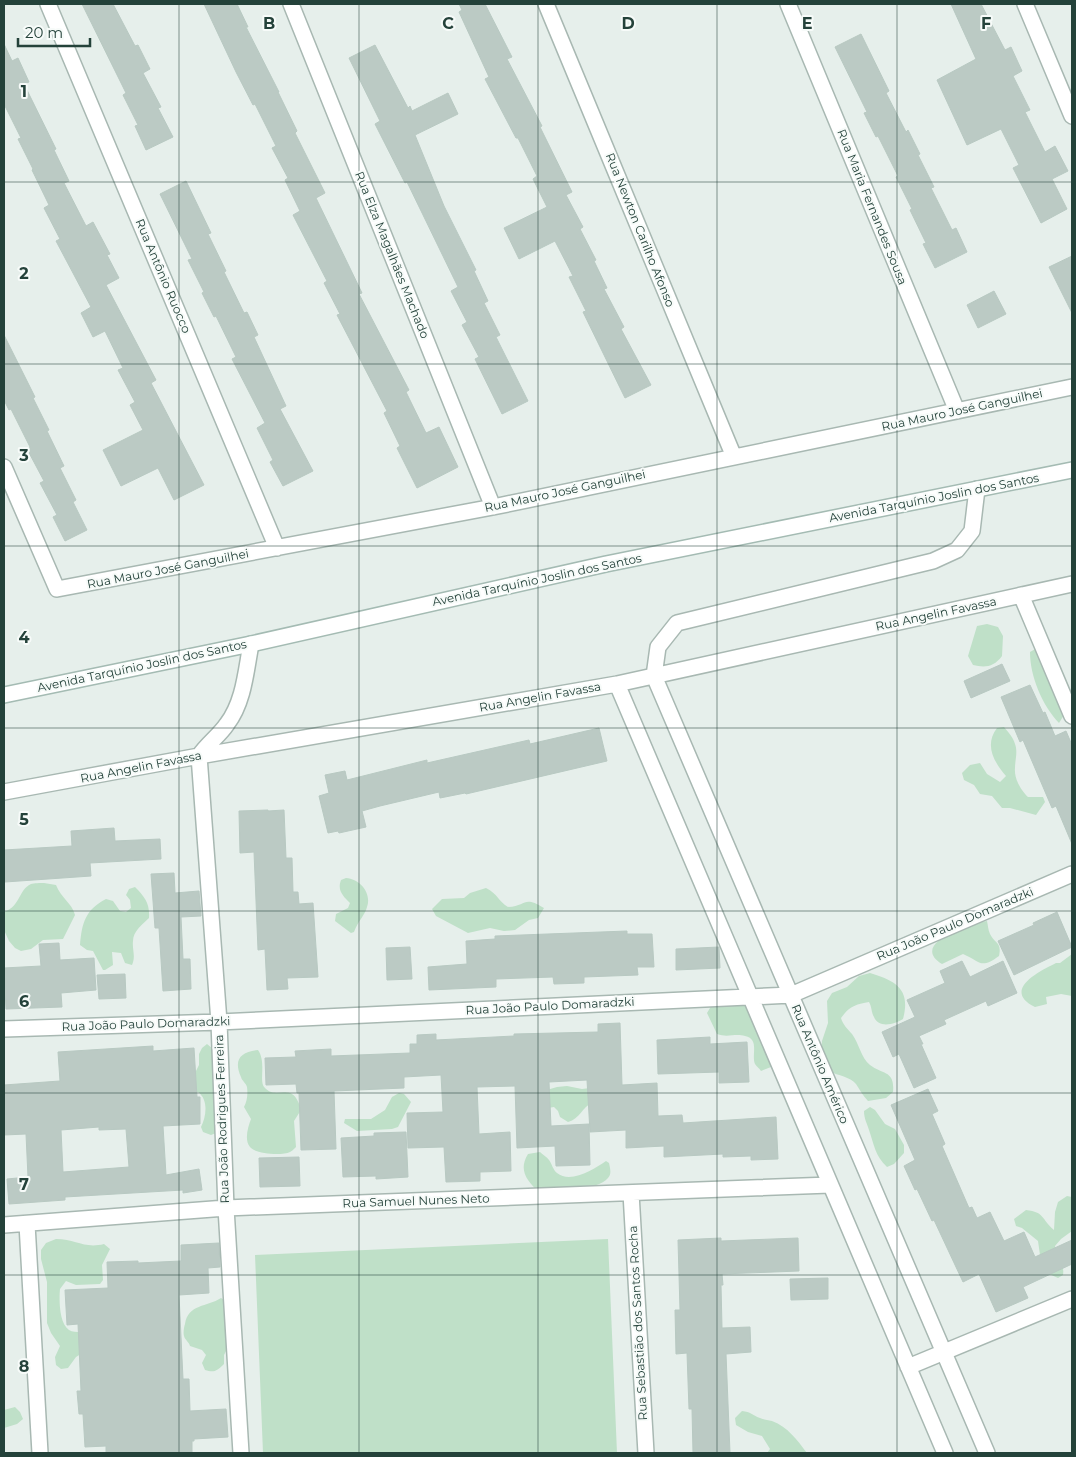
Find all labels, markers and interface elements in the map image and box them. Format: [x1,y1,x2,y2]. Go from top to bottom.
text: B [263,14,275,33]
text: C [442,14,454,33]
text: D [621,14,635,33]
text: E [802,14,812,33]
text: F [981,14,991,33]
scale bar [18,15,90,47]
text: 20 m [25,23,63,42]
text: 1 [21,82,27,101]
street label: Rua Maria Fernandes Sousa [834,127,911,287]
street label: Rua Newton Carilho Afonso [603,151,678,309]
street label: Rua Elza Magalhães Machado [352,169,433,341]
street label: Rua Antônio Ruocco [133,216,194,335]
text: 2 [19,264,29,283]
street label: Rua Mauro José Ganguilhei [880,385,1044,434]
text: 3 [18,446,29,465]
street label: Rua Mauro José Ganguilhei [483,466,647,515]
street label: Avenida Tarquínio Joslin dos Santos [828,470,1040,525]
street label: Rua Mauro José Ganguilhei [86,545,250,592]
street label: Avenida Tarquínio Joslin dos Santos [431,550,643,609]
street label: Rua Angelin Favassa [874,593,998,634]
text: 4 [18,628,30,647]
street label: Avenida Tarquínio Joslin dos Santos [36,636,248,695]
street label: Rua Angelin Favassa [478,678,602,715]
street label: Rua Angelin Favassa [79,747,203,786]
text: 5 [19,810,29,829]
street label: Rua João Paulo Domaradzki [874,884,1036,963]
text: 6 [19,992,29,1011]
street label: Rua João Paulo Domaradzki [465,994,635,1017]
street label: Rua Antônio Américo [788,1002,852,1126]
street label: Rua João Paulo Domaradzki [61,1013,231,1034]
street label: Rua João Rodrigues Ferreira [211,1034,232,1204]
text: 7 [19,1175,29,1194]
street label: Rua Samuel Nunes Neto [342,1190,490,1211]
street label: Rua Sebastião dos Santos Rocha [625,1225,650,1421]
text: 8 [19,1357,29,1376]

